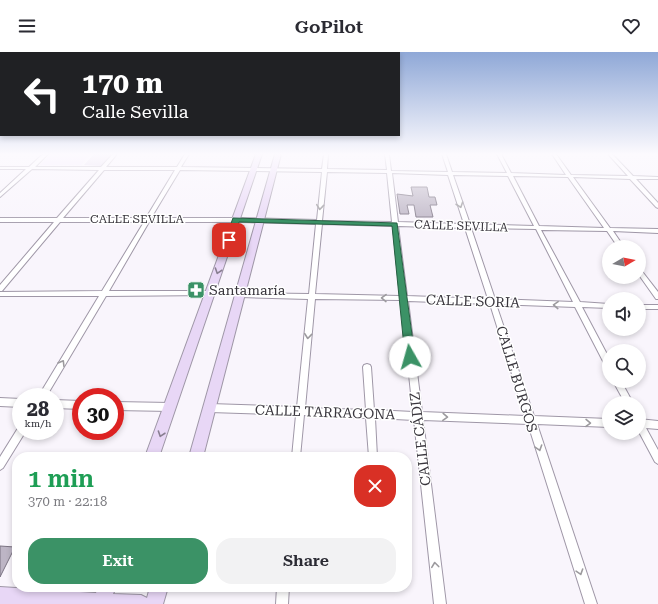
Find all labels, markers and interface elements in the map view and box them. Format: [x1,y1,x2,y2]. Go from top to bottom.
icon: menu [16,15,38,37]
icon: heart [620,15,642,37]
text: GoPilot [295,16,363,37]
text: 170 m [82,67,163,100]
icon: left [16,68,68,120]
text: Calle Sevilla [82,101,188,122]
one-way arrow [456,201,464,208]
one-way arrow [316,204,325,210]
street label: CALLE SEVILLA [90,212,185,226]
street label: CALLE SEVILLA [414,217,509,235]
pin [212,223,246,257]
icon: arrive [218,229,240,251]
north arrow [602,240,646,284]
map controls [602,240,646,440]
one-way arrow [214,268,222,275]
pharmacy icon: Santamaría [186,280,206,300]
place label: Santamaría [209,282,286,298]
street label: CALLE SORIA [426,291,521,311]
button: sound [602,292,646,336]
one-way arrow [381,294,387,302]
one-way arrow [553,300,559,309]
street label: CALLE BURGOS [493,324,541,434]
one-way arrow [303,333,312,339]
position arrow [389,336,431,378]
button: search [602,344,646,388]
one-way arrow [58,360,65,367]
speed limit sign: 30 [72,388,124,440]
street label: CALLE CÁDIZ [406,391,434,487]
button: layers [602,396,646,440]
text: 28 [27,397,49,421]
street label: CALLE TARRAGONA [255,402,396,422]
one-way arrow [442,413,448,422]
text: km/h [25,418,51,429]
one-way arrow [585,418,591,427]
one-way arrow [157,430,165,437]
one-way arrow [534,445,543,452]
text: 1 min [28,465,94,493]
button: close [354,465,396,507]
text: 370 m · 22:18 [28,494,107,509]
button: Exit [28,538,208,584]
button: Share [216,538,396,584]
one-way arrow [431,562,440,568]
one-way arrow [575,568,584,575]

